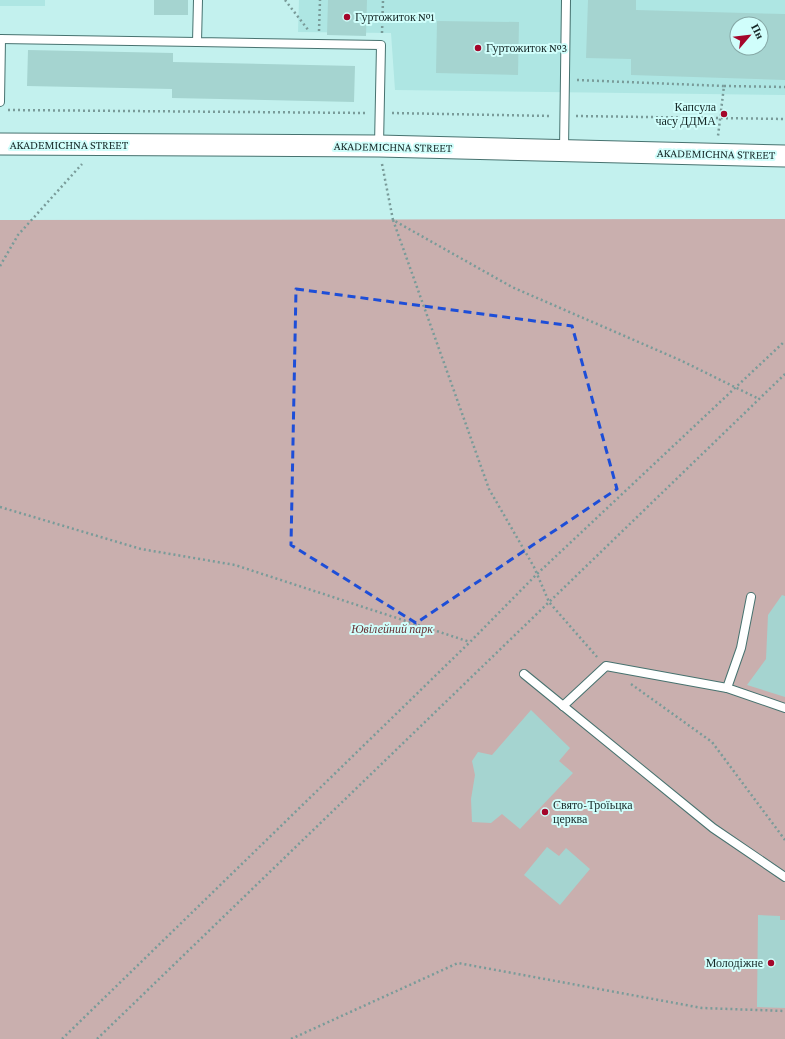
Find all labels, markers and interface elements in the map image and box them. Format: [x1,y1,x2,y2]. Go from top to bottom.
place label: Гуртожиток №1 [355,10,435,24]
marker: Гуртожиток №1 [342,12,352,22]
north arrow [729,16,769,56]
text: Пн [749,22,767,41]
place label: Гуртожиток №3 [486,41,567,55]
marker: Гуртожиток №3 [473,43,483,53]
place label: Капсула часу ДДМА [656,100,717,128]
marker: Капсула часу ДДМА [719,109,729,119]
street label: AKADEMICHNA STREET [10,138,129,152]
street label: AKADEMICHNA STREET [334,139,453,155]
street label: AKADEMICHNA STREET [657,146,776,162]
park label: Ювілейний парк [350,622,433,636]
place label: Свято-Троїьцка церква [553,798,633,826]
marker: Свято-Троїьцка церква [540,807,550,817]
place label: Молодіжне [706,956,763,970]
marker: Молодіжне [766,958,776,968]

